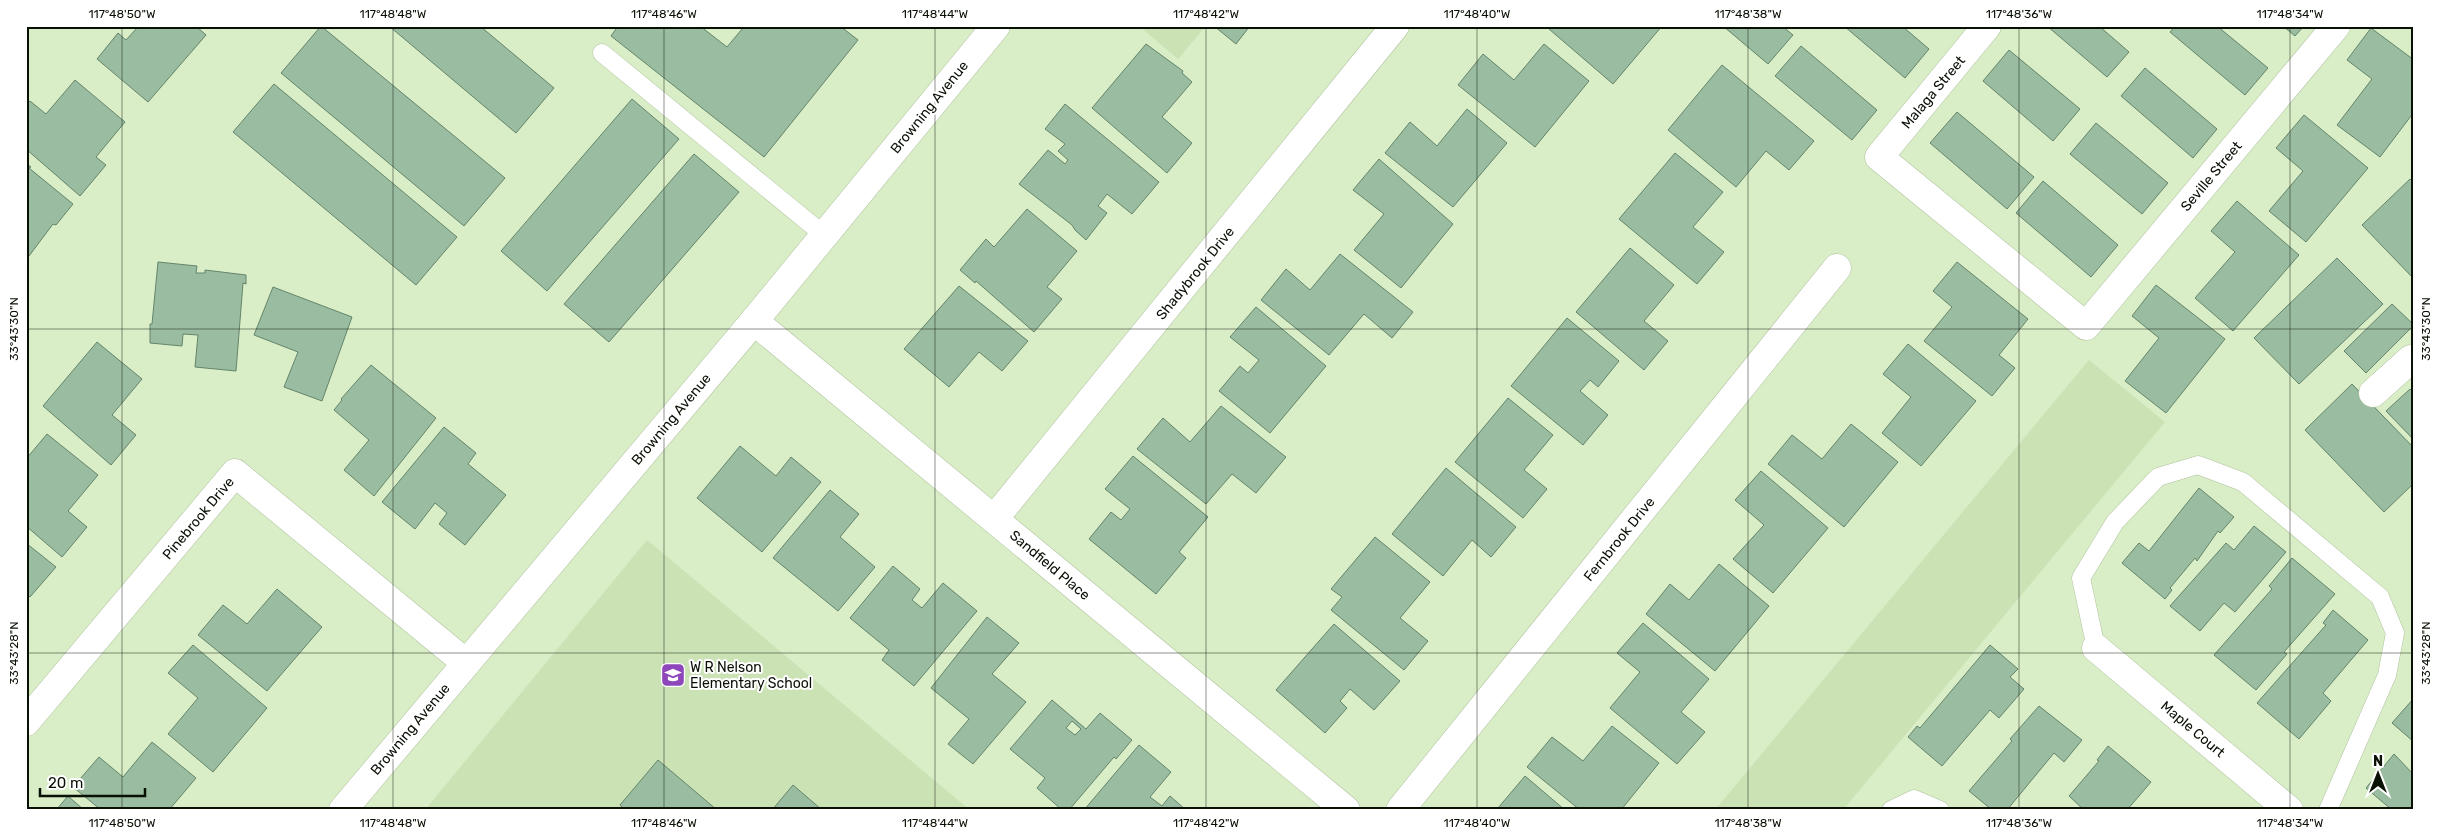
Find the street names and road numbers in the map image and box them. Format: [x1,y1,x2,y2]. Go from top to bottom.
street label: Malaga Street [1898,52,1969,132]
street label: Browning Avenue [887,57,972,157]
street label: Seville Street [2177,138,2246,215]
street label: Shadybrook Drive [1153,223,1238,323]
street label: Browning Avenue [628,370,715,469]
street label: Pinebrook Drive [159,473,238,563]
street label: Fernbrook Drive [1580,494,1659,585]
street label: Sandfield Place [1006,527,1093,604]
street label: Browning Avenue [367,680,454,779]
street label: Maple Court [2157,698,2229,761]

